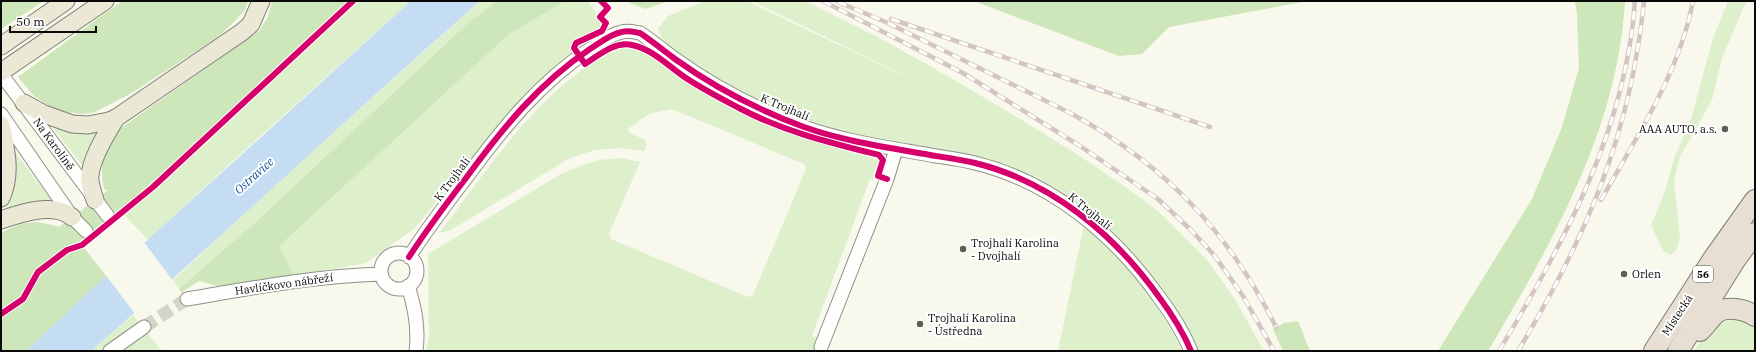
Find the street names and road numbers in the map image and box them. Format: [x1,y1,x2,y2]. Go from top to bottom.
street label: K Trojhalí [759,91,812,124]
street label: Na Karolíně [30,115,78,173]
street label: K Trojhalí [431,154,473,204]
street label: K Trojhalí [1066,189,1115,233]
road number: 56 [1693,266,1713,282]
street label: Havlíčkovo nábřeží [234,270,335,298]
street label: Místecká [1659,292,1695,338]

